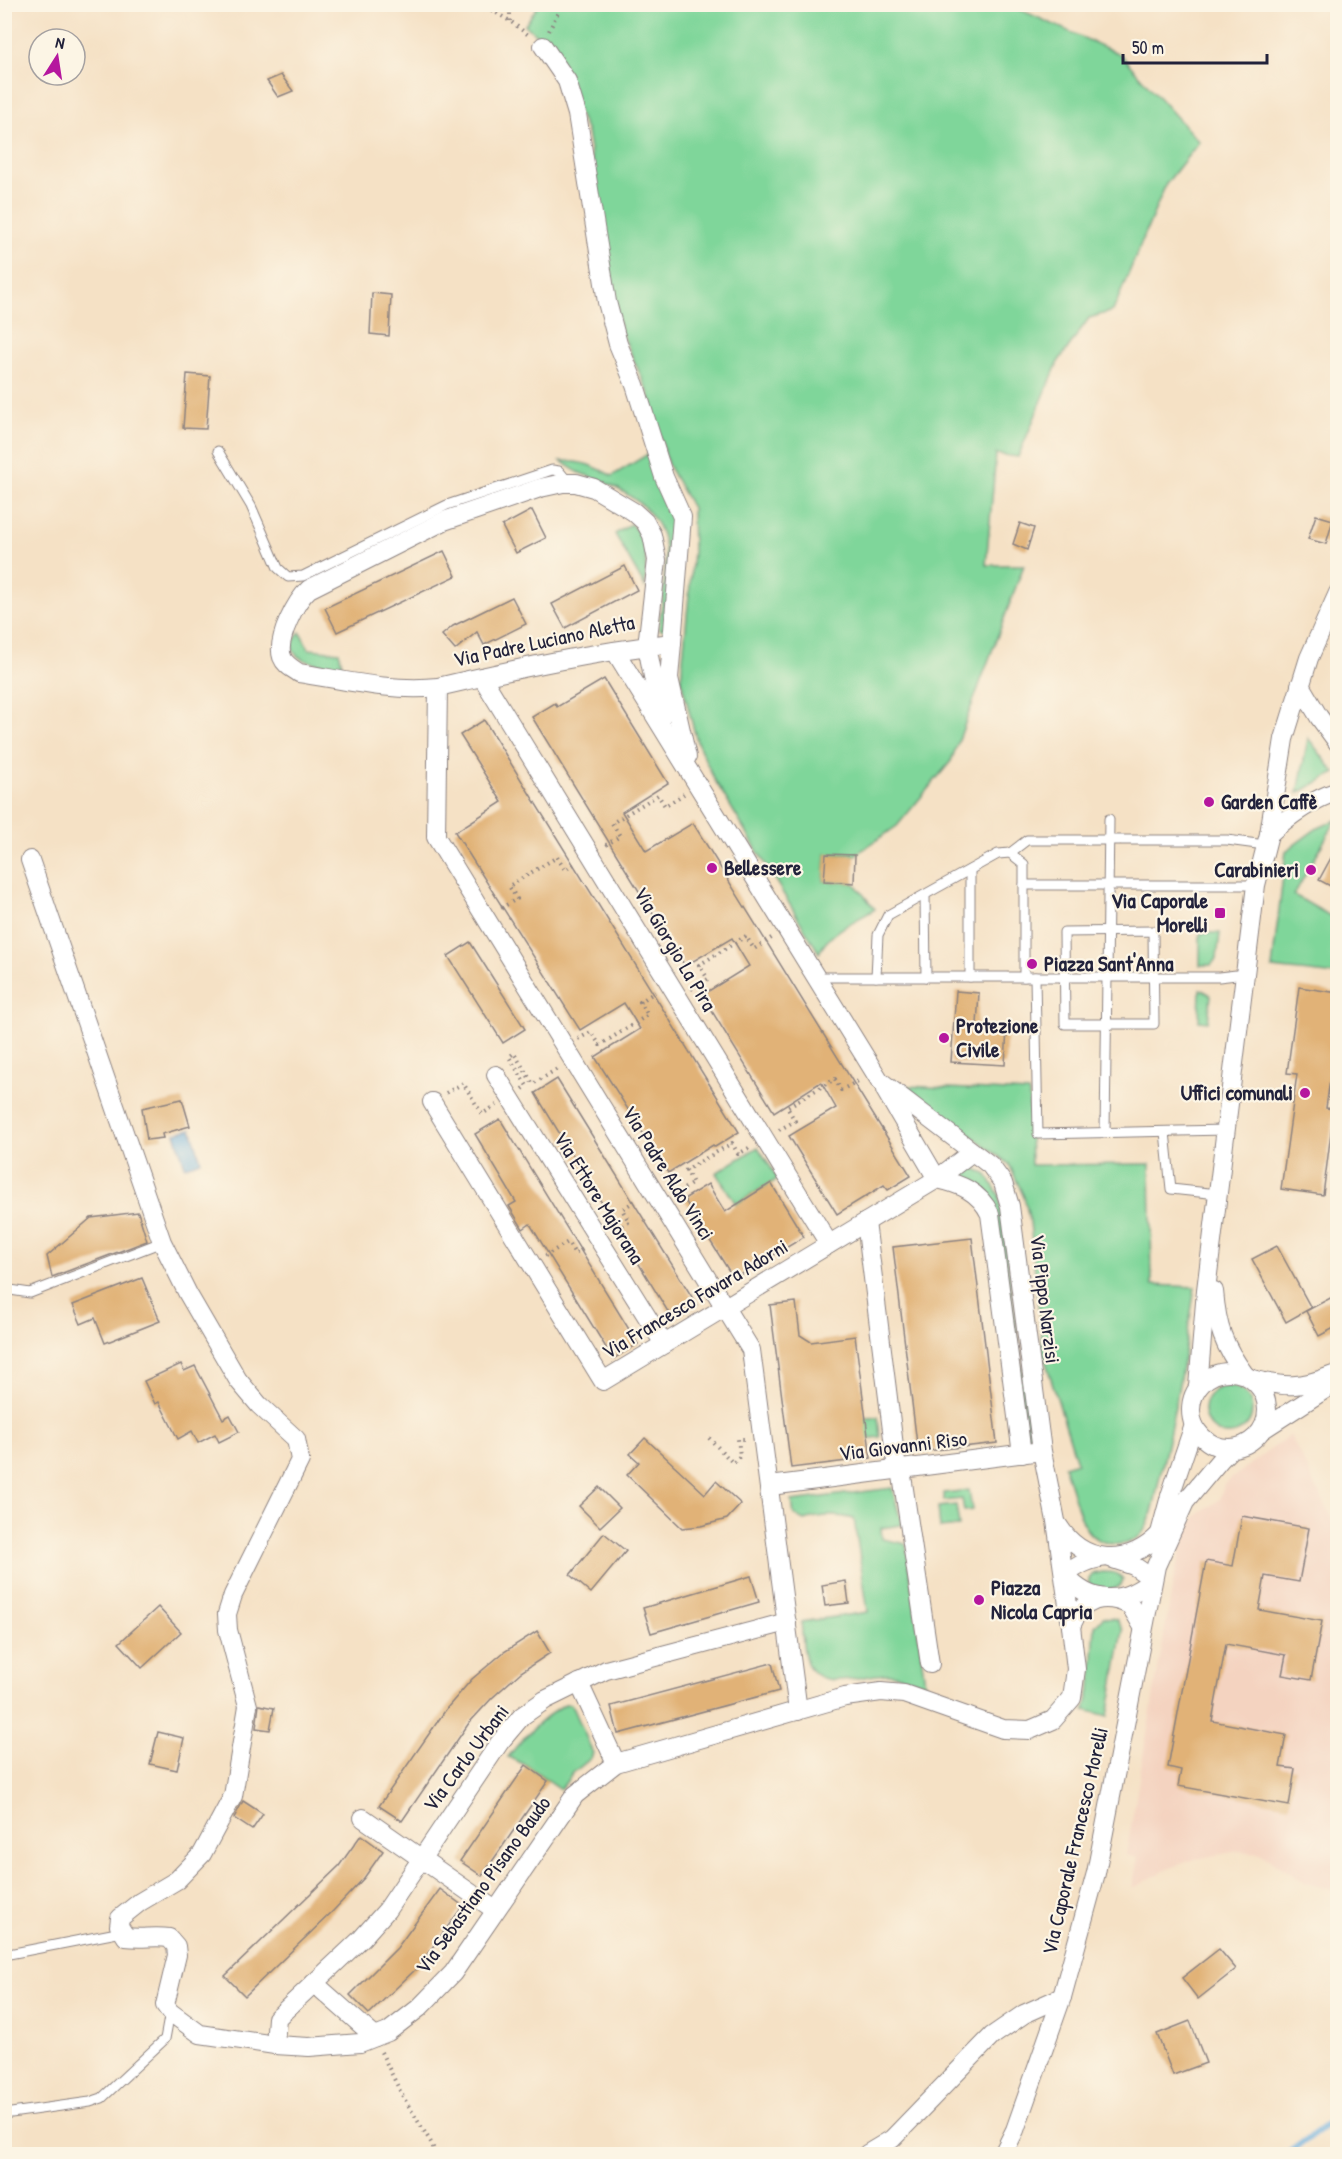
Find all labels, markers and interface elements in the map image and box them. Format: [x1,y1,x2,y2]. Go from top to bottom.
north arrow [27,27,87,87]
scale bar [1123,27,1267,65]
text: N [54,31,67,54]
text: 50 m [1132,35,1164,60]
street label: Via Padre Luciano Aletta [451,607,637,674]
place label: Garden Caffè [1221,787,1318,816]
marker: Garden Caffè [1202,795,1216,809]
place label: Bellessere [724,853,802,882]
place label: Carabinieri [1214,855,1299,884]
marker: Bellessere [705,861,719,875]
marker: Carabinieri [1304,863,1318,877]
street label: Via Giorgio La Pira [627,881,724,1016]
place label: Via Caporale Morelli [1111,886,1209,939]
marker: Via Caporale Morelli [1213,906,1227,920]
place label: Piazza Sant'Anna [1044,949,1174,978]
marker: Piazza Sant'Anna [1025,957,1039,971]
place label: Protezione Civile [956,1011,1039,1064]
marker: Protezione Civile [937,1031,951,1045]
place label: Uffici comunali [1181,1078,1293,1107]
marker: Uffici comunali [1298,1086,1312,1100]
street label: Via Padre Aldo Vinci [615,1100,721,1246]
street label: Via Ettore Majorana [547,1126,652,1270]
street label: Via Francesco Favara Adorni [596,1231,793,1366]
street label: Via Pippo Narzisi [1023,1233,1068,1365]
street label: Via Giovanni Riso [837,1423,969,1468]
place label: Piazza Nicola Capria [991,1573,1093,1627]
marker: Piazza Nicola Capria [972,1593,986,1607]
street label: Via Carlo Urbani [416,1698,515,1817]
street label: Via Caporale Francesco Morelli [1034,1724,1115,1958]
street label: Via Sebastiano Pisano Baudo [408,1790,557,1980]

